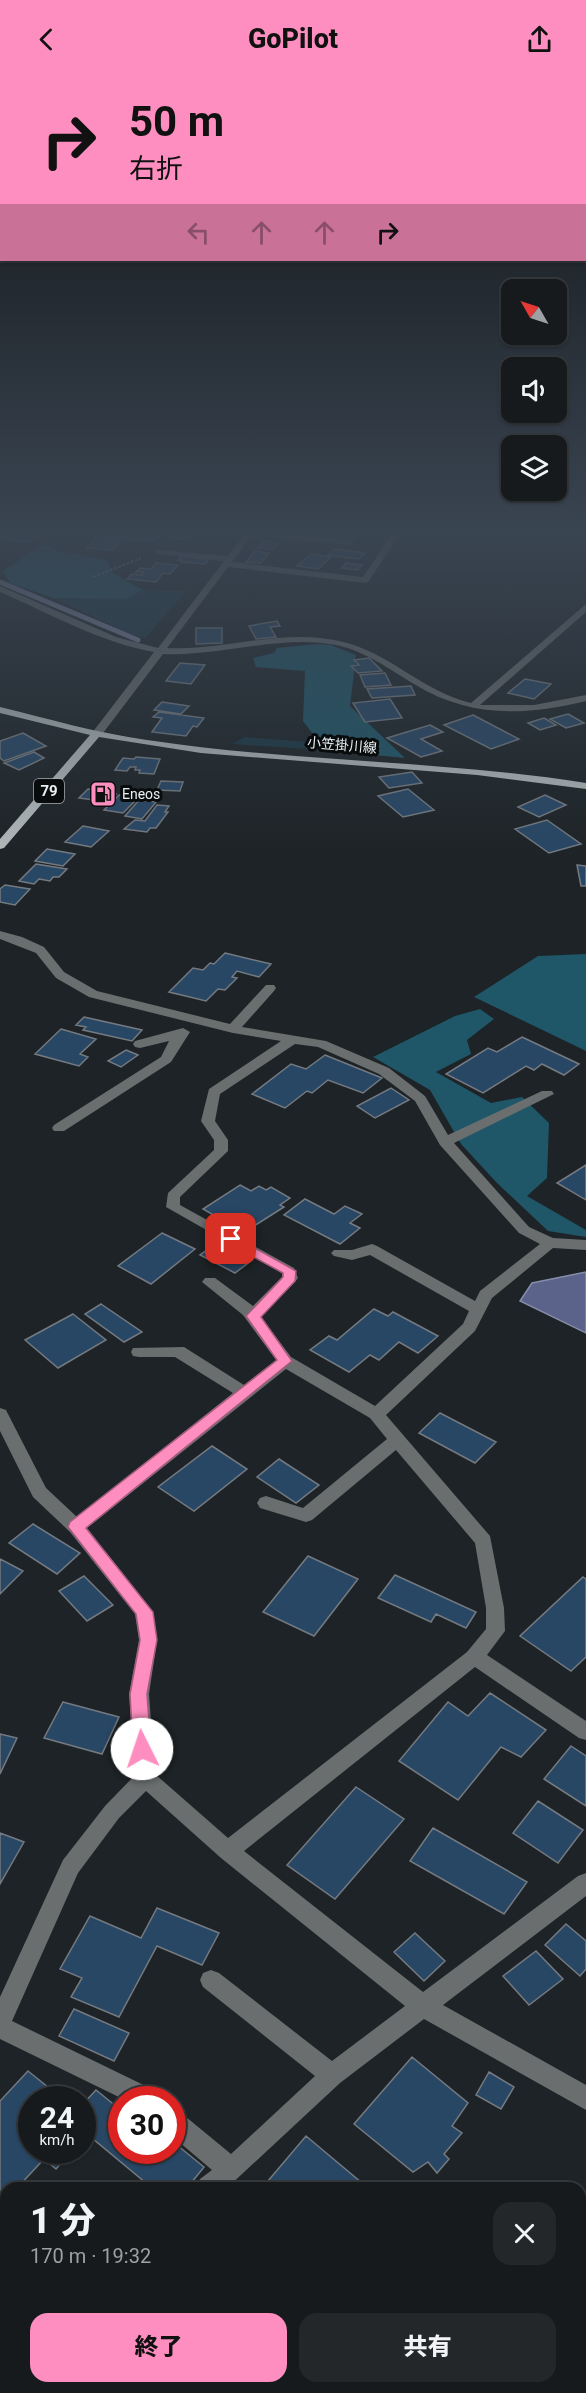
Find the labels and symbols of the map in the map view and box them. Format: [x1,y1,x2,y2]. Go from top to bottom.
north arrow [501,279,567,345]
street label: 小笠掛川線 [306,734,378,756]
road number: 79 [34,779,64,803]
fuel station icon: Eneos [88,779,118,809]
place label: Eneos [122,786,160,802]
pin [205,1213,256,1264]
position arrow [110,1717,174,1781]
speed limit sign: 30 [108,2086,186,2164]

